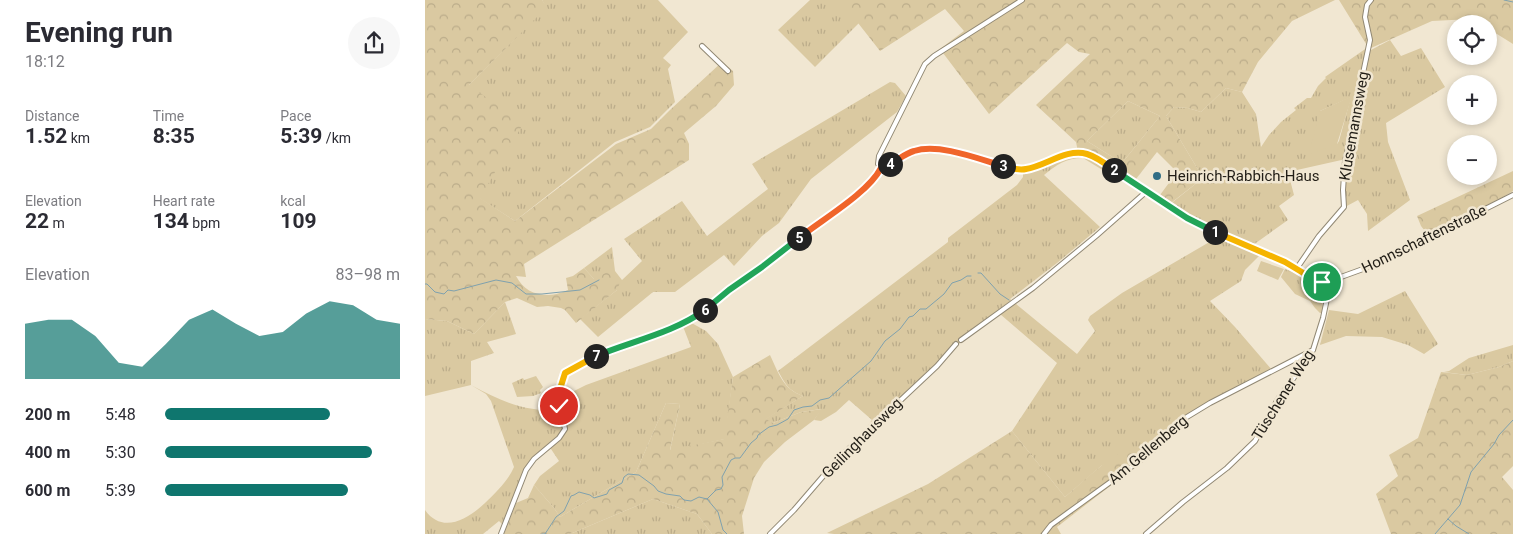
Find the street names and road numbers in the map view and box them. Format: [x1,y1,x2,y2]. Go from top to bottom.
street label: Klusemannsweg [1336,70,1372,182]
street label: Honnschaftenstraße [1359,201,1489,277]
street label: Tüschener Weg [1248,347,1318,443]
street label: Geilinghausweg [818,394,906,482]
street label: Am Gellenberg [1105,412,1191,488]

